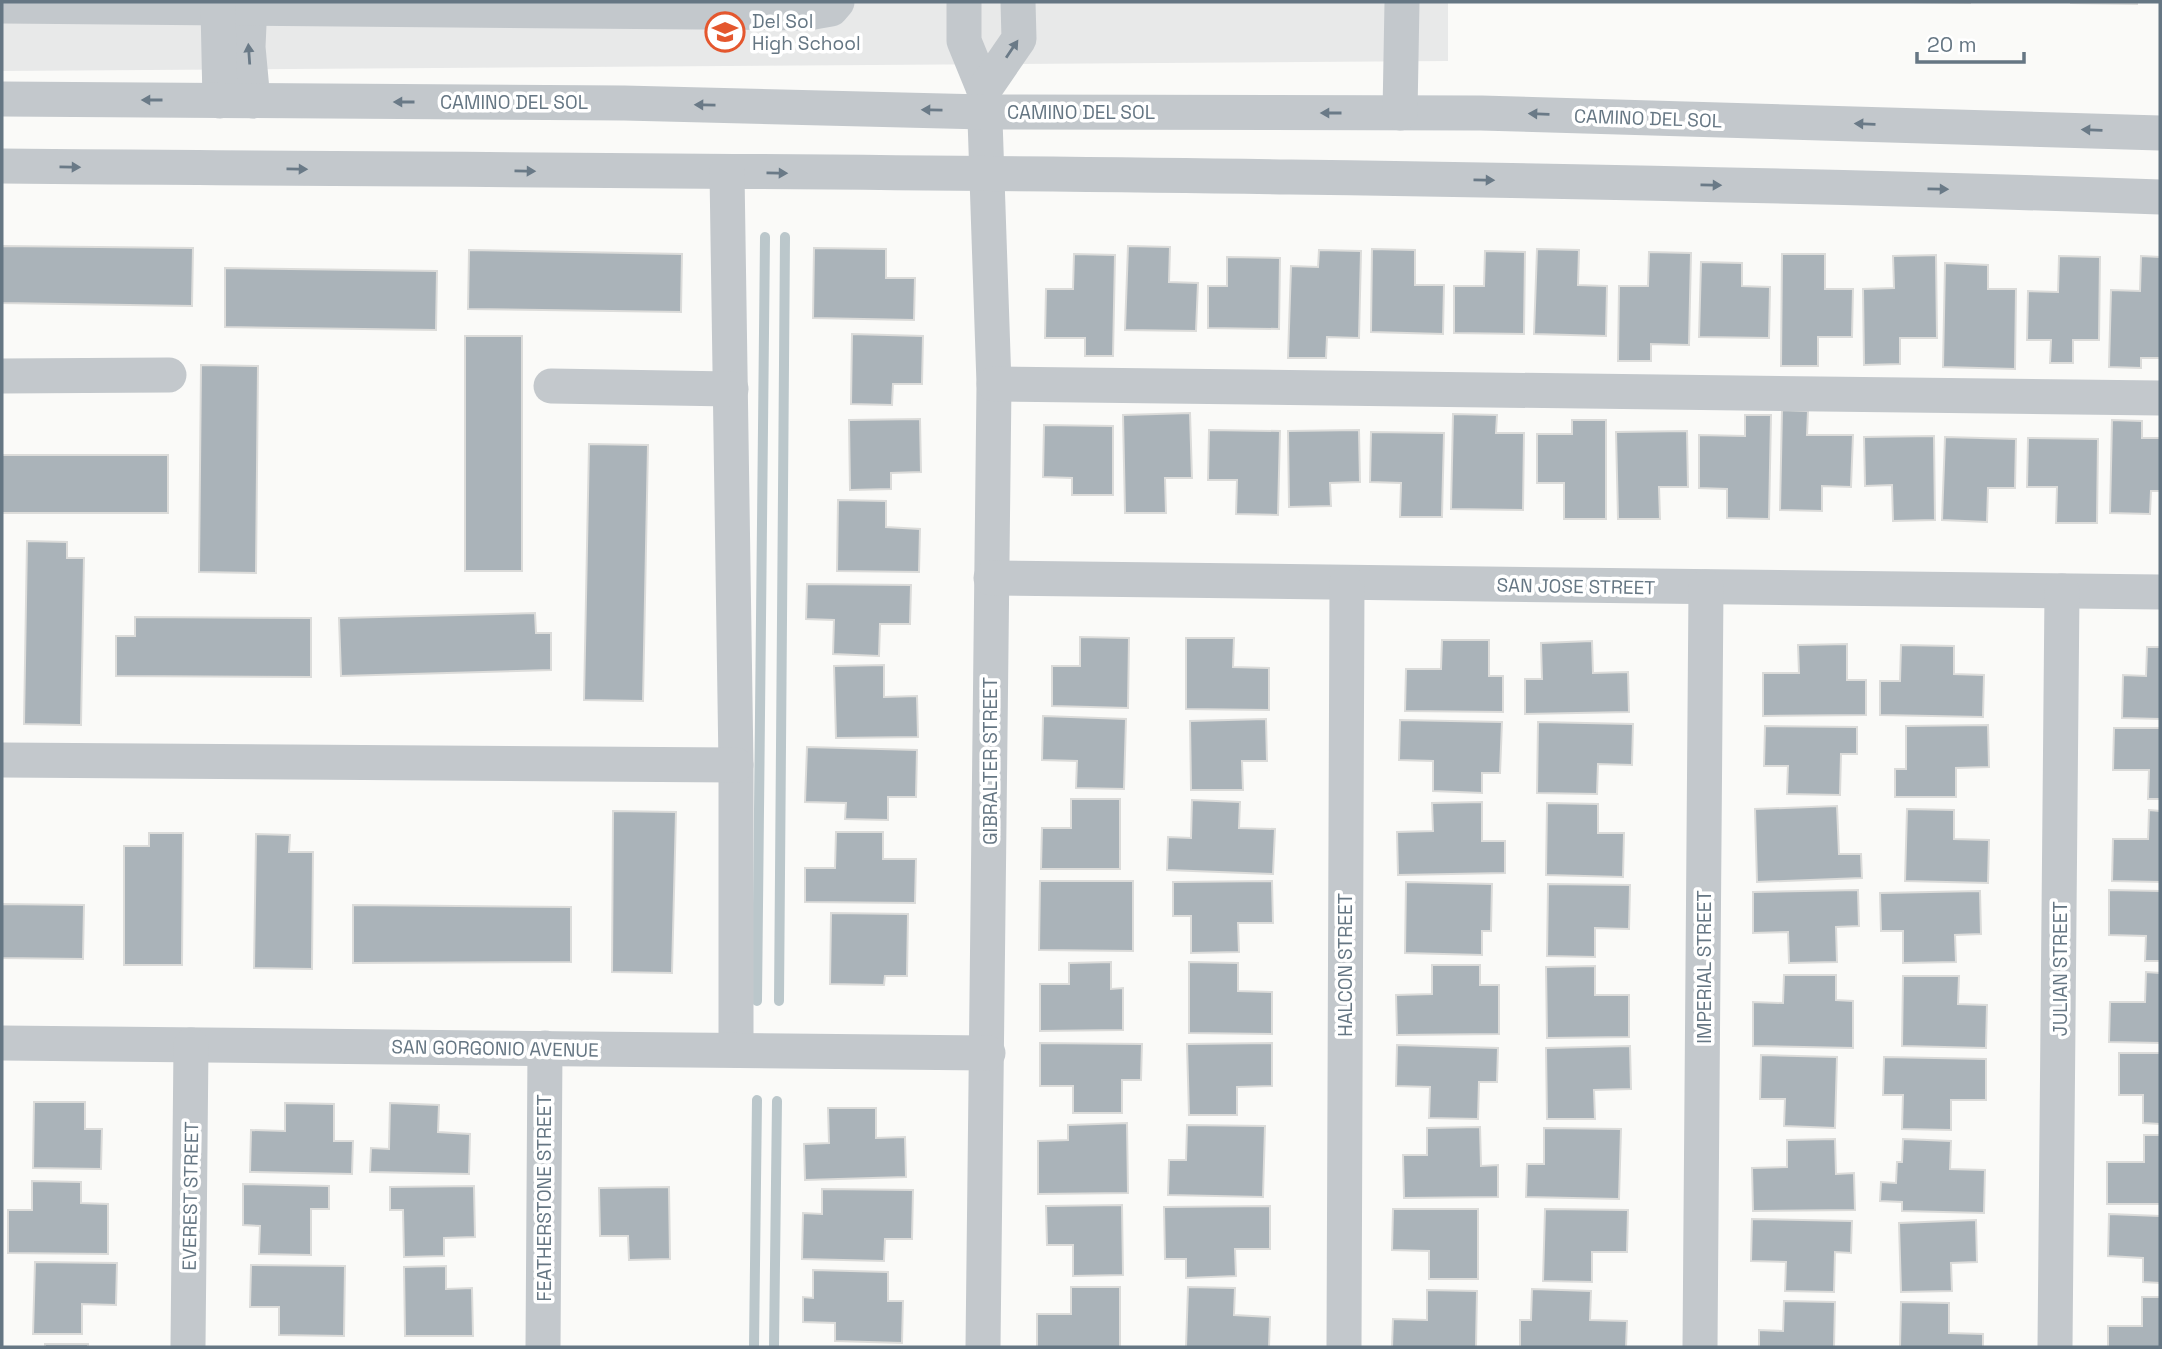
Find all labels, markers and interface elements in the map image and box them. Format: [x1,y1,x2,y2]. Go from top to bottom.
place label: Del Sol High School [752,9,861,56]
school or university icon: Del Sol High School [704,11,746,53]
scale bar [1917,21,2024,65]
text: 20 m [1927,31,1977,58]
one-way arrow [1005,40,1019,58]
one-way arrow [243,43,254,65]
street label: CAMINO DEL SOL [440,90,588,115]
one-way arrow [141,94,163,106]
one-way arrow [393,96,415,108]
one-way arrow [694,99,716,110]
street label: CAMINO DEL SOL [1007,100,1155,125]
street label: CAMINO DEL SOL [1574,103,1722,134]
one-way arrow [921,105,943,116]
one-way arrow [1320,107,1342,119]
one-way arrow [1528,109,1550,120]
one-way arrow [1853,118,1875,129]
one-way arrow [2081,125,2103,136]
one-way arrow [59,161,81,173]
one-way arrow [287,163,309,175]
one-way arrow [514,165,536,177]
one-way arrow [766,167,788,179]
one-way arrow [1473,174,1495,186]
one-way arrow [1700,179,1722,190]
one-way arrow [1928,183,1950,195]
street label: SAN JOSE STREET [1496,573,1656,600]
street label: GIBRALTER STREET [978,677,1003,845]
street label: IMPERIAL STREET [1692,890,1717,1044]
street label: HALCON STREET [1333,893,1358,1037]
street label: JULIAN STREET [2048,901,2073,1037]
street label: SAN GORGONIO AVENUE [391,1034,599,1063]
street label: FEATHERSTONE STREET [532,1094,557,1302]
street label: EVEREST STREET [177,1121,204,1271]

